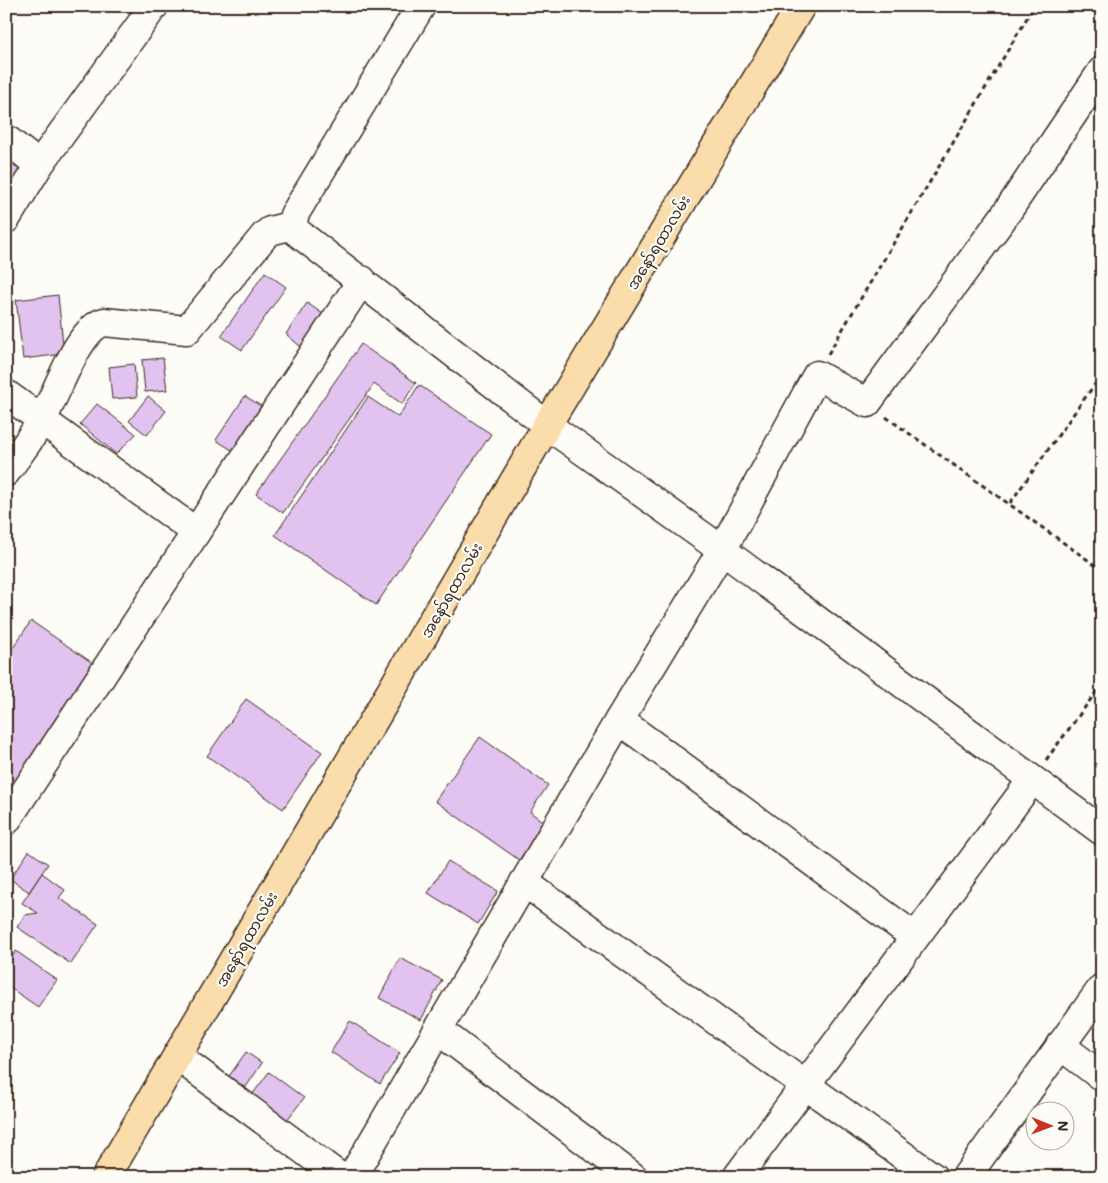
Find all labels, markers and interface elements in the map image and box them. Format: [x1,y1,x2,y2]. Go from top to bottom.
street label: အနော်ရထာလမ်း [622,191,697,295]
street label: အနော်ရထာလမ်း [416,539,489,643]
street label: အနော်ရထာလမ်း [211,888,284,992]
north arrow [1026,1100,1076,1150]
text: N [1054,1121,1073,1132]

